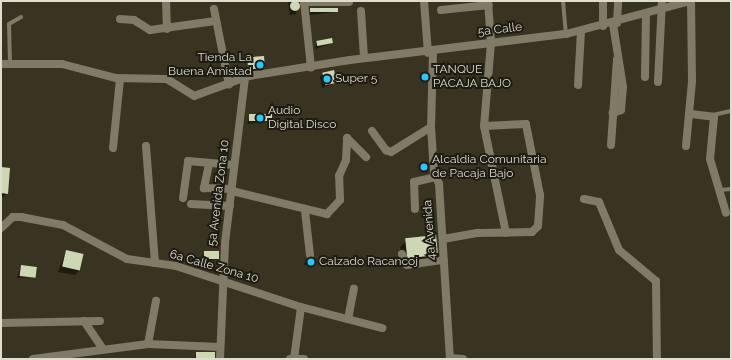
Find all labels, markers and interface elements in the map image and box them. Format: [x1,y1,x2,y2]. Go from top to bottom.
street label: 5a Calle [477,20,523,40]
place label: Tienda La Buena Amistad [168,51,252,79]
marker: Tienda La Buena Amistad [255,60,265,70]
place label: TANQUE PACAJA BAJO [433,63,511,91]
place label: Super 5 [335,72,378,86]
marker: TANQUE PACAJA BAJO [420,72,430,82]
marker: Super 5 [322,74,332,84]
place label: Audio Digital Disco [268,104,337,132]
marker: Audio Digital Disco [255,113,265,123]
street label: 5a Avenida Zona 10 [205,139,233,247]
place label: Alcaldia Comunitaria de Pacaja Bajo [432,153,547,181]
marker: Alcaldia Comunitaria de Pacaja Bajo [419,162,429,172]
street label: 4a Avenida [421,199,439,261]
street label: 6a Calle Zona 10 [168,247,260,287]
place label: Calzado Racancoj [319,255,418,269]
marker: Calzado Racancoj [306,257,316,267]

